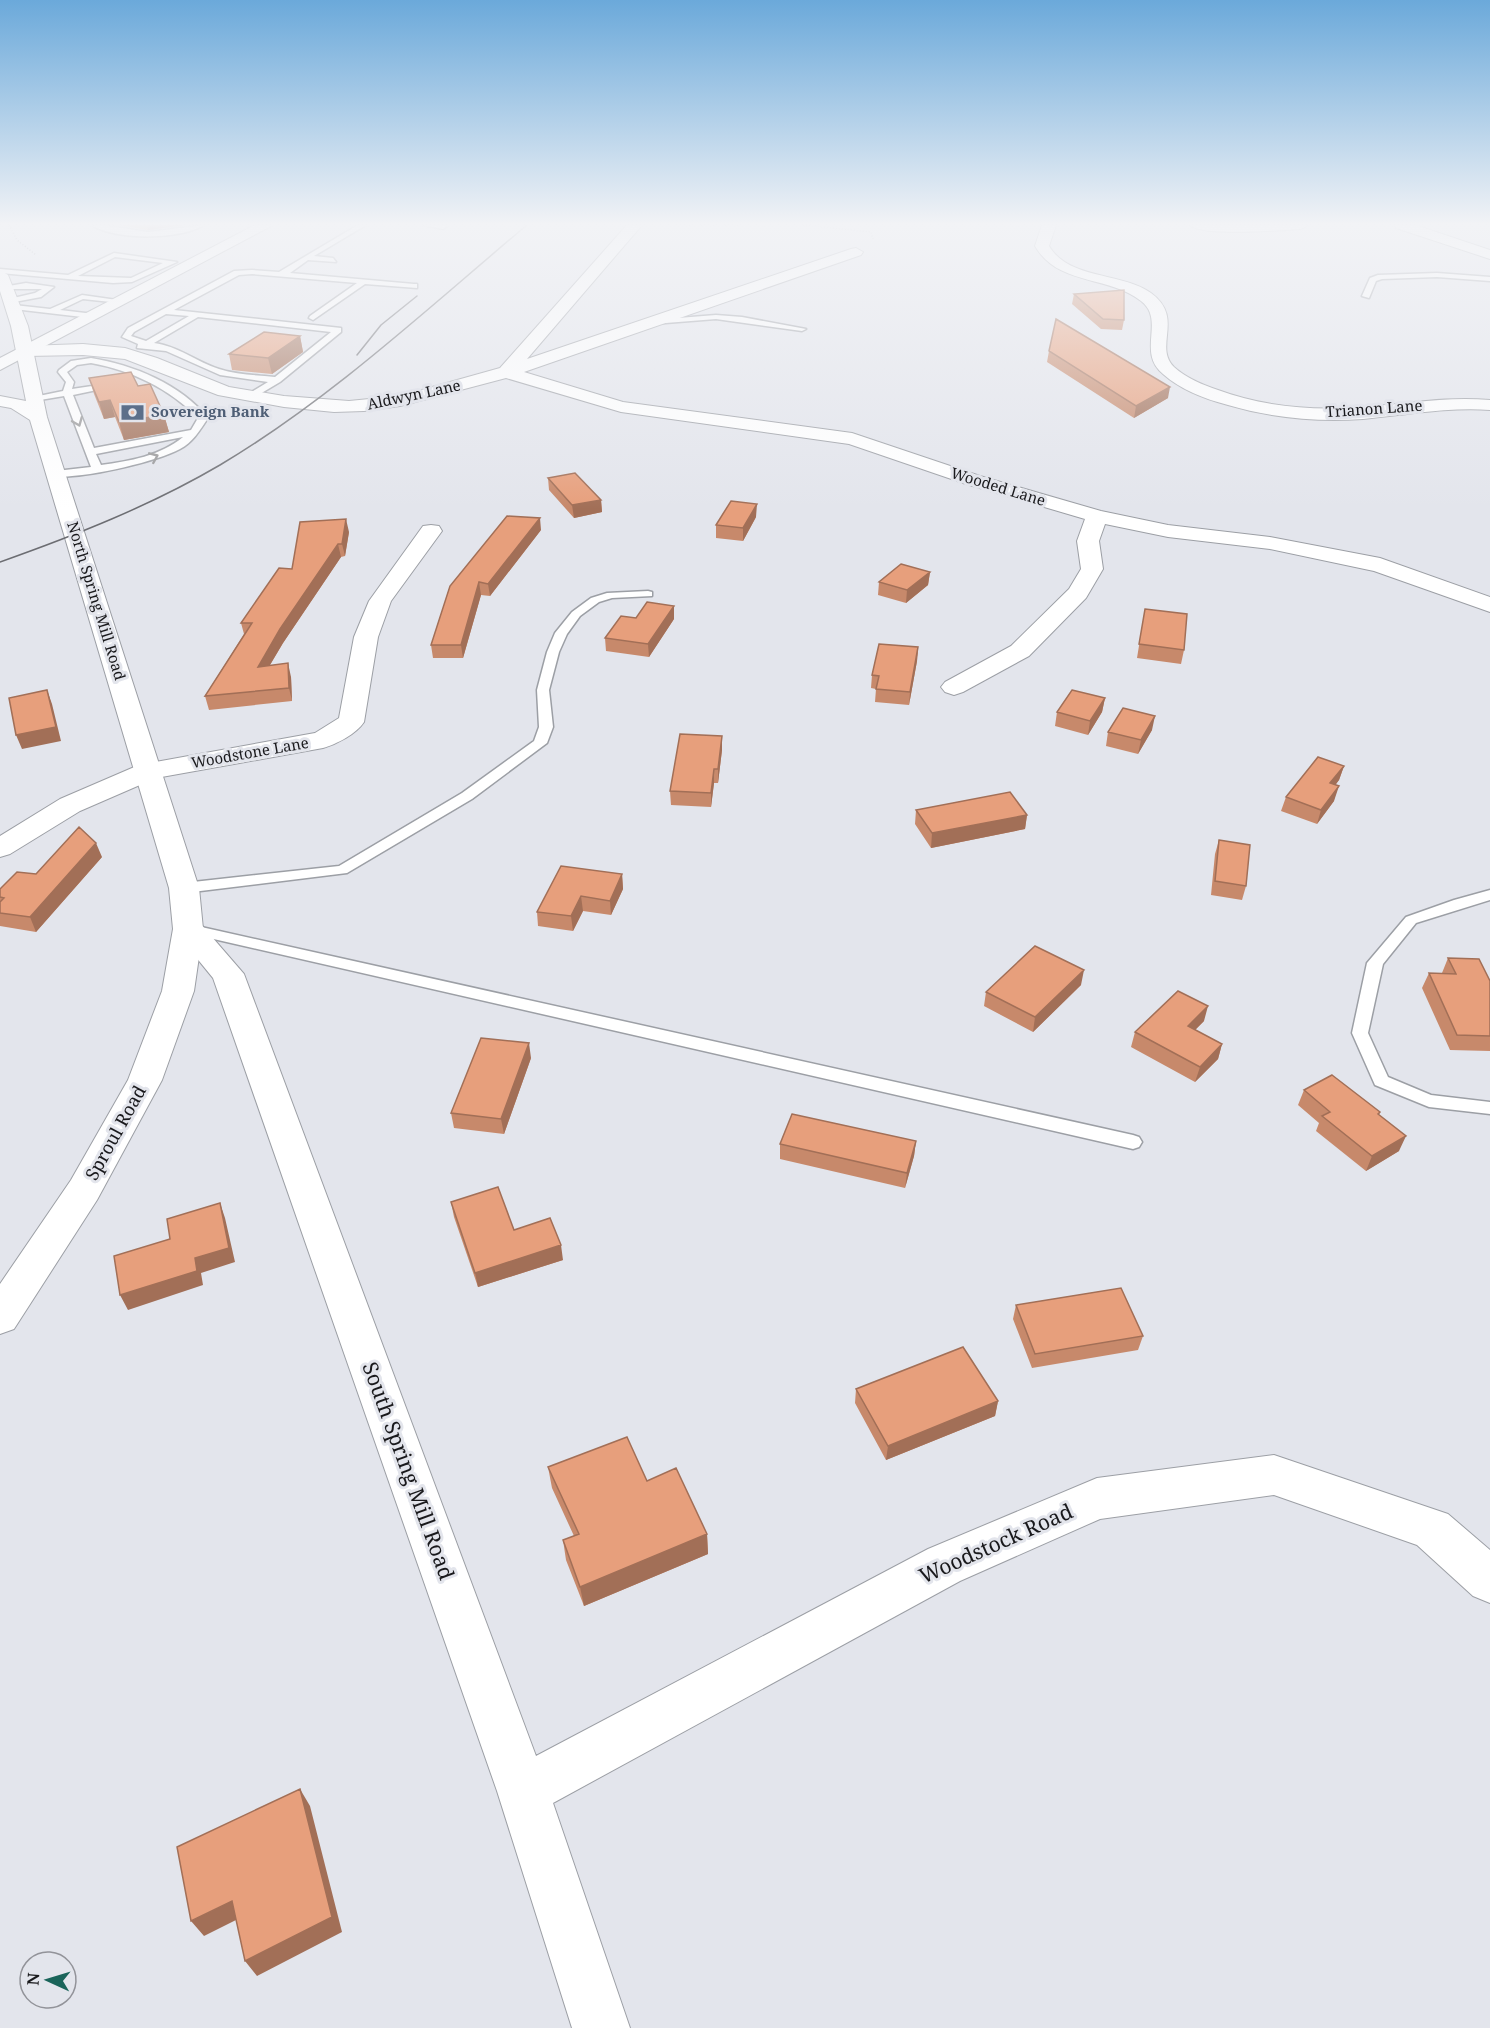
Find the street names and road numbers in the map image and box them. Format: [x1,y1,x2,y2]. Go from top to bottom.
street label: Aldwyn Lane [365,374,462,414]
street label: Trianon Lane [1325,395,1423,421]
street label: Wooded Lane [949,462,1048,510]
street label: North Spring Mill Road [63,519,131,683]
street label: Woodstone Lane [189,732,310,772]
street label: Sproul Road [79,1081,151,1184]
street label: South Spring Mill Road [356,1358,461,1584]
street label: Woodstock Road [914,1497,1077,1590]

